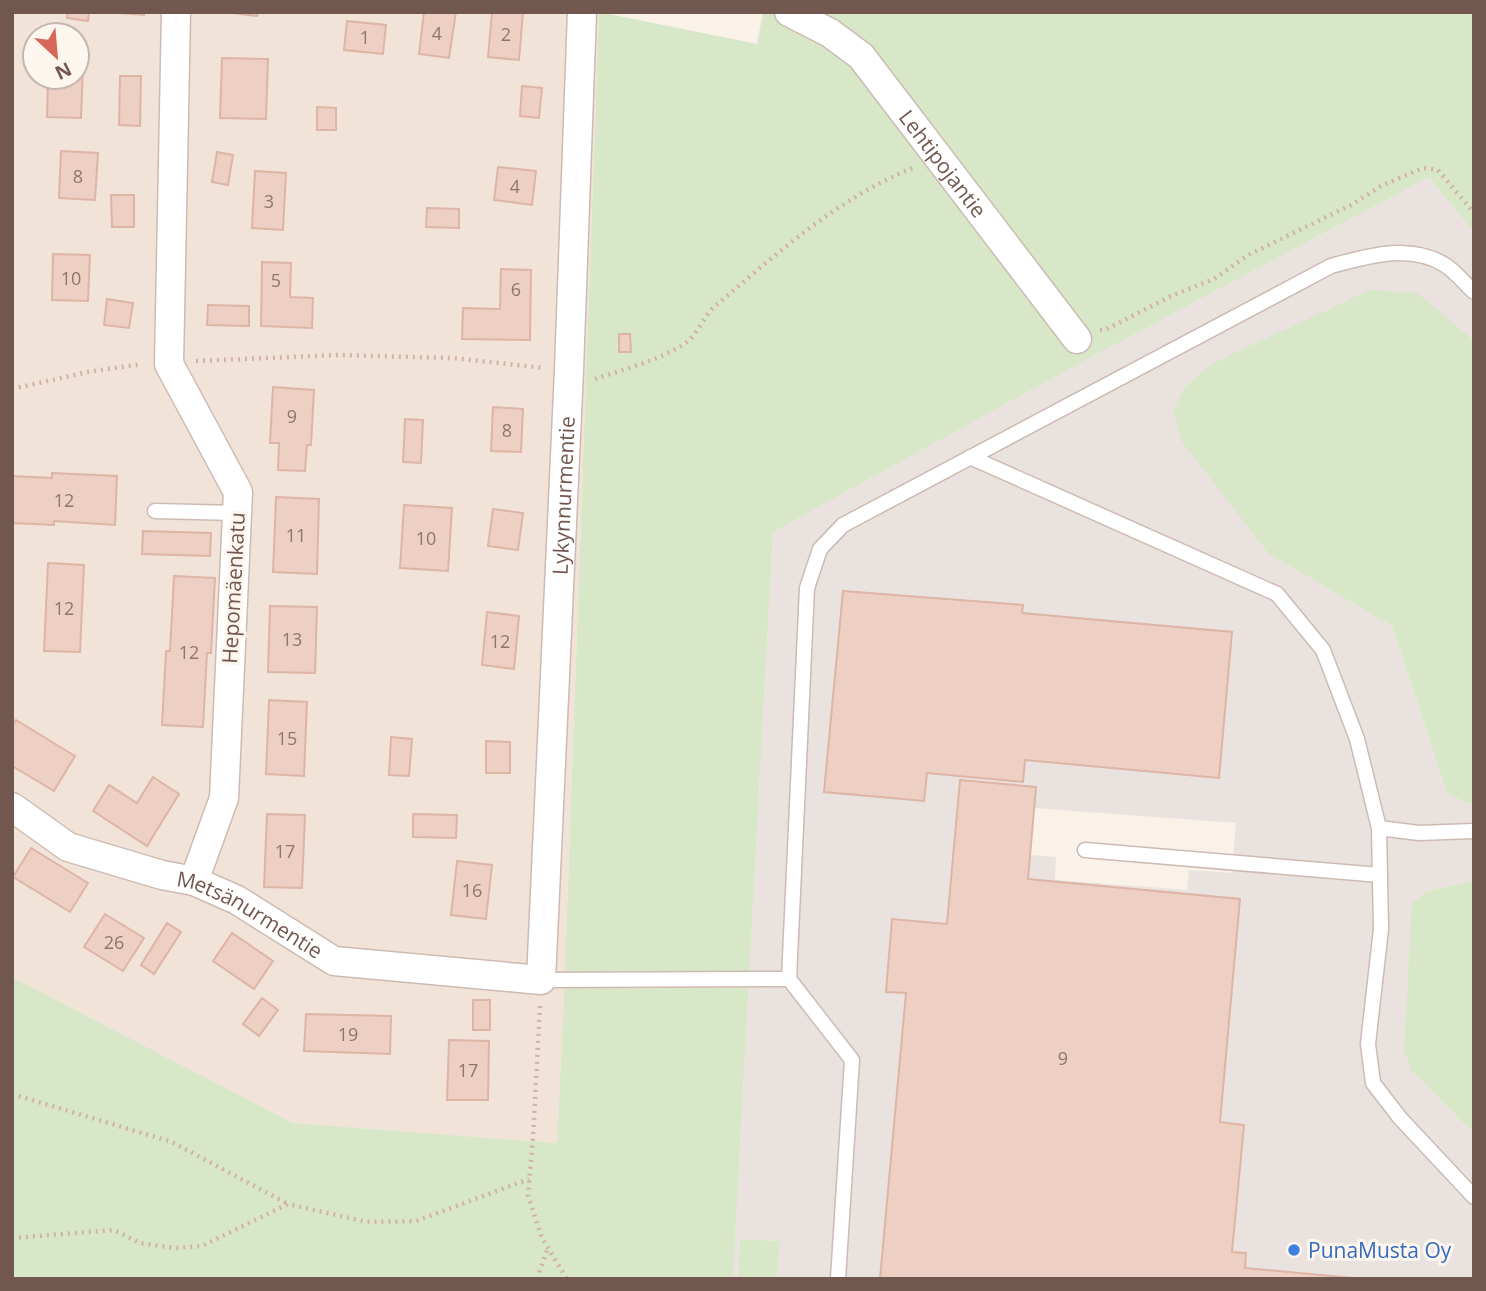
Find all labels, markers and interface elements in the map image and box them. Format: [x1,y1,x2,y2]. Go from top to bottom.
north arrow [21,21,91,91]
house number: 4 [432,21,442,45]
house number: 2 [501,22,511,46]
house number: 1 [360,25,370,49]
text: N [51,56,76,86]
street label: Lehtipojantie [893,104,993,223]
house number: 8 [73,164,83,188]
house number: 4 [510,174,520,198]
house number: 3 [264,189,274,213]
house number: 10 [61,266,81,290]
house number: 5 [271,268,281,292]
house number: 6 [511,277,521,301]
house number: 9 [287,404,297,428]
street label: Lykynnurmentie [546,415,581,576]
house number: 8 [502,418,512,442]
house number: 12 [54,488,74,512]
street label: Hepomäenkatu [215,512,251,664]
house number: 11 [286,523,306,547]
house number: 10 [416,526,436,550]
house number: 12 [54,596,74,620]
house number: 13 [282,627,302,651]
house number: 12 [490,629,510,653]
house number: 12 [179,640,199,664]
house number: 15 [277,726,297,750]
house number: 17 [275,839,295,863]
street label: Metsänurmentie [175,864,328,965]
house number: 16 [462,878,482,902]
house number: 26 [104,930,124,954]
house number: 19 [338,1022,358,1046]
house number: 9 [1058,1046,1068,1070]
house number: 17 [458,1058,478,1082]
place label: PunaMusta Oy [1308,1236,1452,1264]
marker: PunaMusta Oy [1286,1242,1302,1258]

